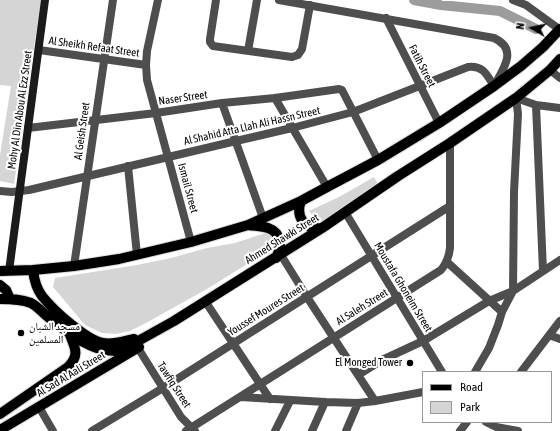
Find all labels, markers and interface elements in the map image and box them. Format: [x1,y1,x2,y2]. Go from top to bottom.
north arrow [512,8,552,48]
text: N [514,22,527,30]
street label: Al Sheikh Refaat Street [48,34,140,60]
street label: Fatih Street [406,43,438,89]
street label: Mohy Al Din Abou Al Ezz Street [5,50,35,170]
street label: Naser Street [158,88,208,108]
street label: Al Geish Street [71,101,93,161]
street label: Al Shahid Atta Llah Ali Hassn Street [183,104,321,148]
street label: Ismail Street [175,162,201,214]
street label: Ahmed Shawki Street [243,211,321,267]
street label: Moustafa Ghoneim Street [371,240,435,334]
street label: Youssef Moures Street [225,281,307,339]
street label: Al Saleh Street [334,286,390,328]
place label: مسجد الشبان المسلمين [29,320,80,346]
marker: مسجد الشبان المسلمين [16,328,26,338]
street label: Al Sad Al Aali Street [34,348,108,400]
place label: El Monged Tower [335,356,402,370]
marker: El Monged Tower [405,358,415,368]
street label: Tawfiq Street [154,360,194,410]
legend [422,371,552,423]
text: Road [460,380,483,394]
text: Park [460,400,480,414]

